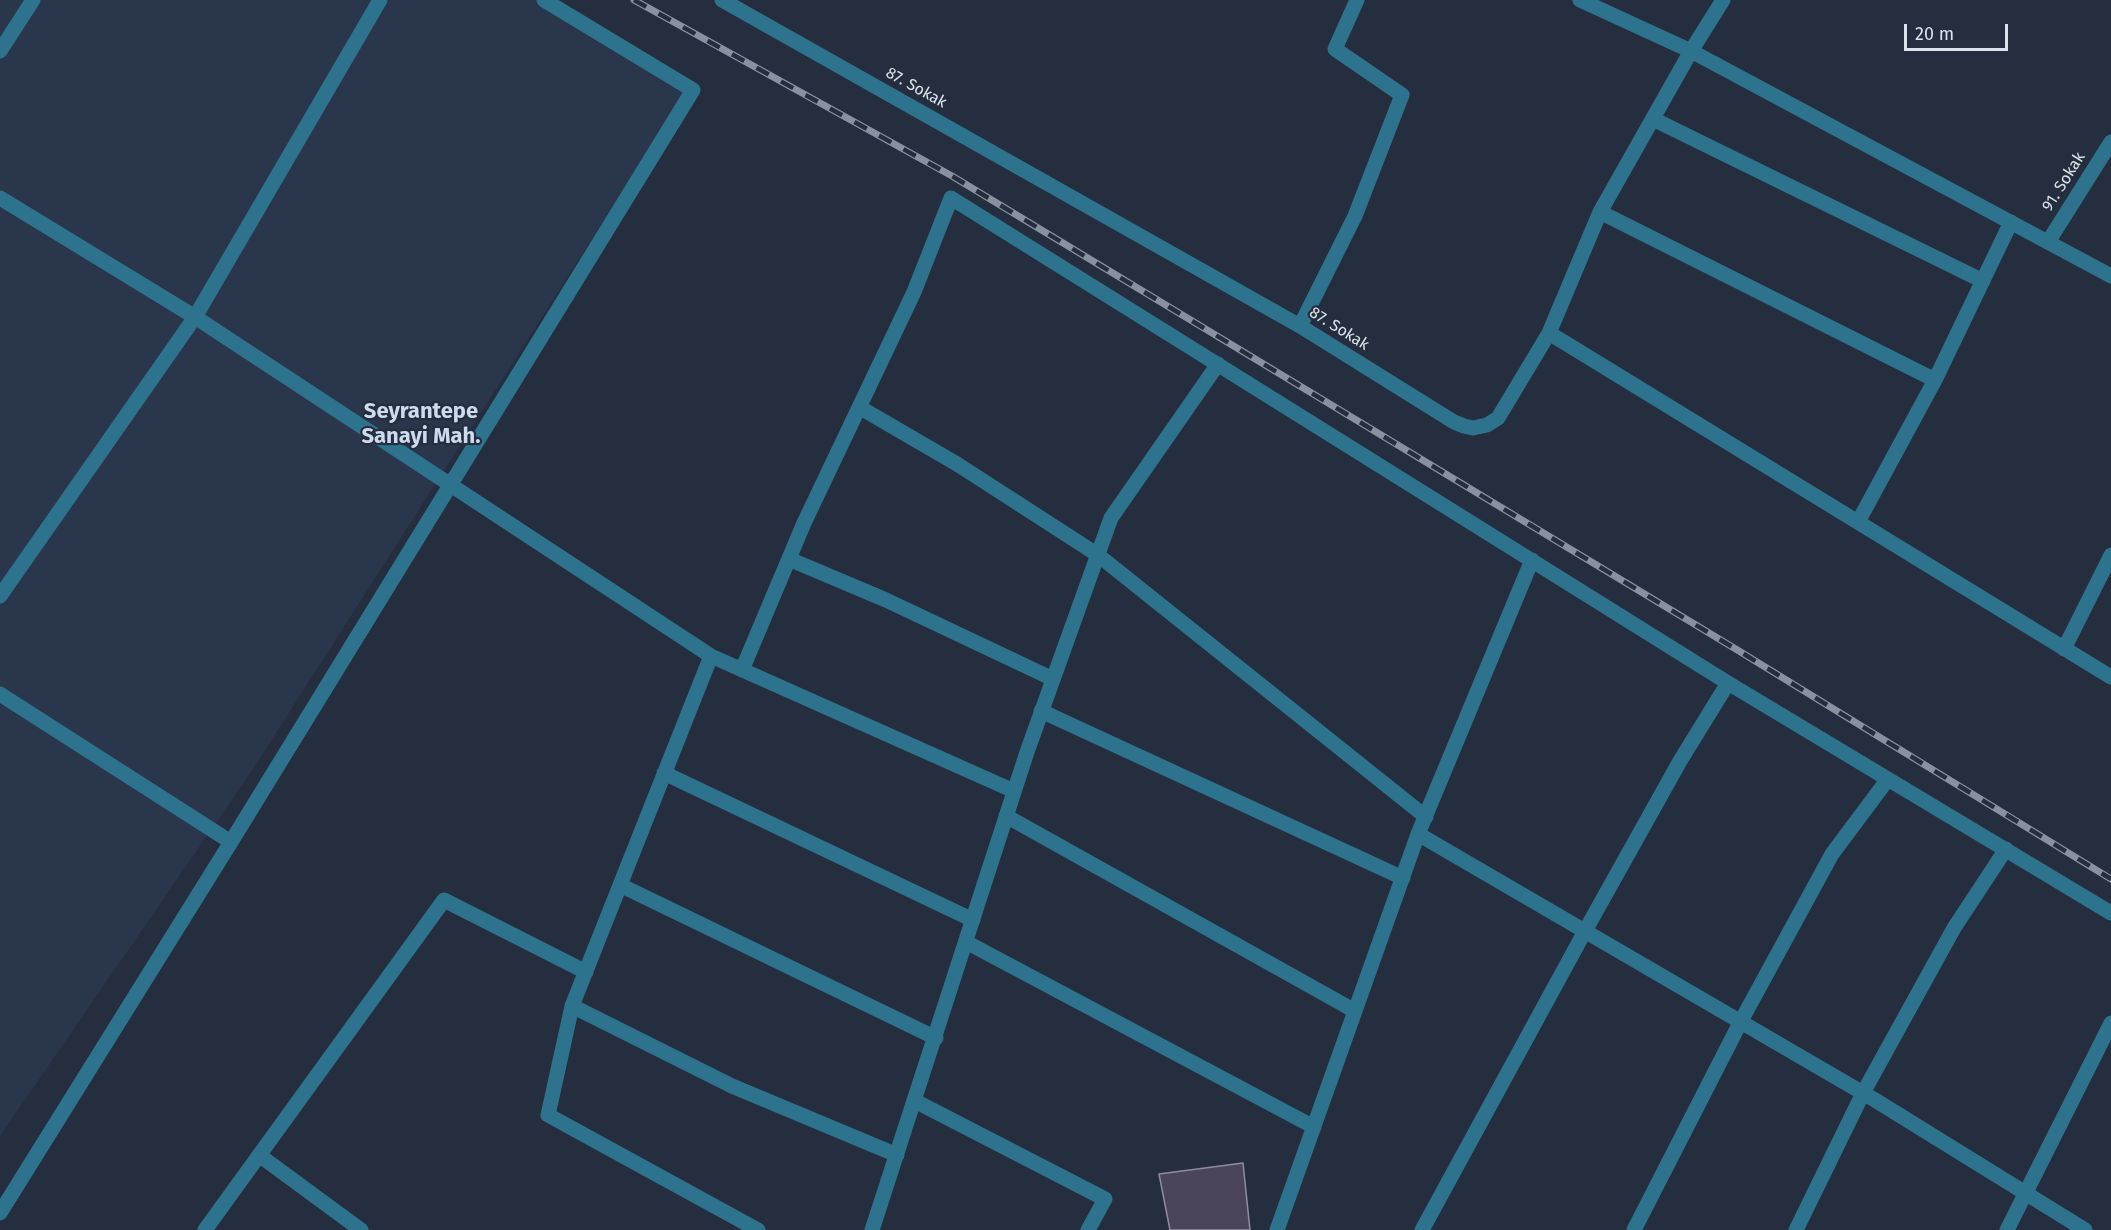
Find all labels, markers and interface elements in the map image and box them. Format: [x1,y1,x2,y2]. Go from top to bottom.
scale bar [1907,12,2010,50]
text: 20 m [1915,23,1954,45]
street label: 87. Sokak [882,63,950,113]
street label: 91. Sokak [2038,149,2090,215]
street label: 87. Sokak [1306,303,1372,355]
district label: Seyrantepe Sanayi Mah. [361,399,481,451]

